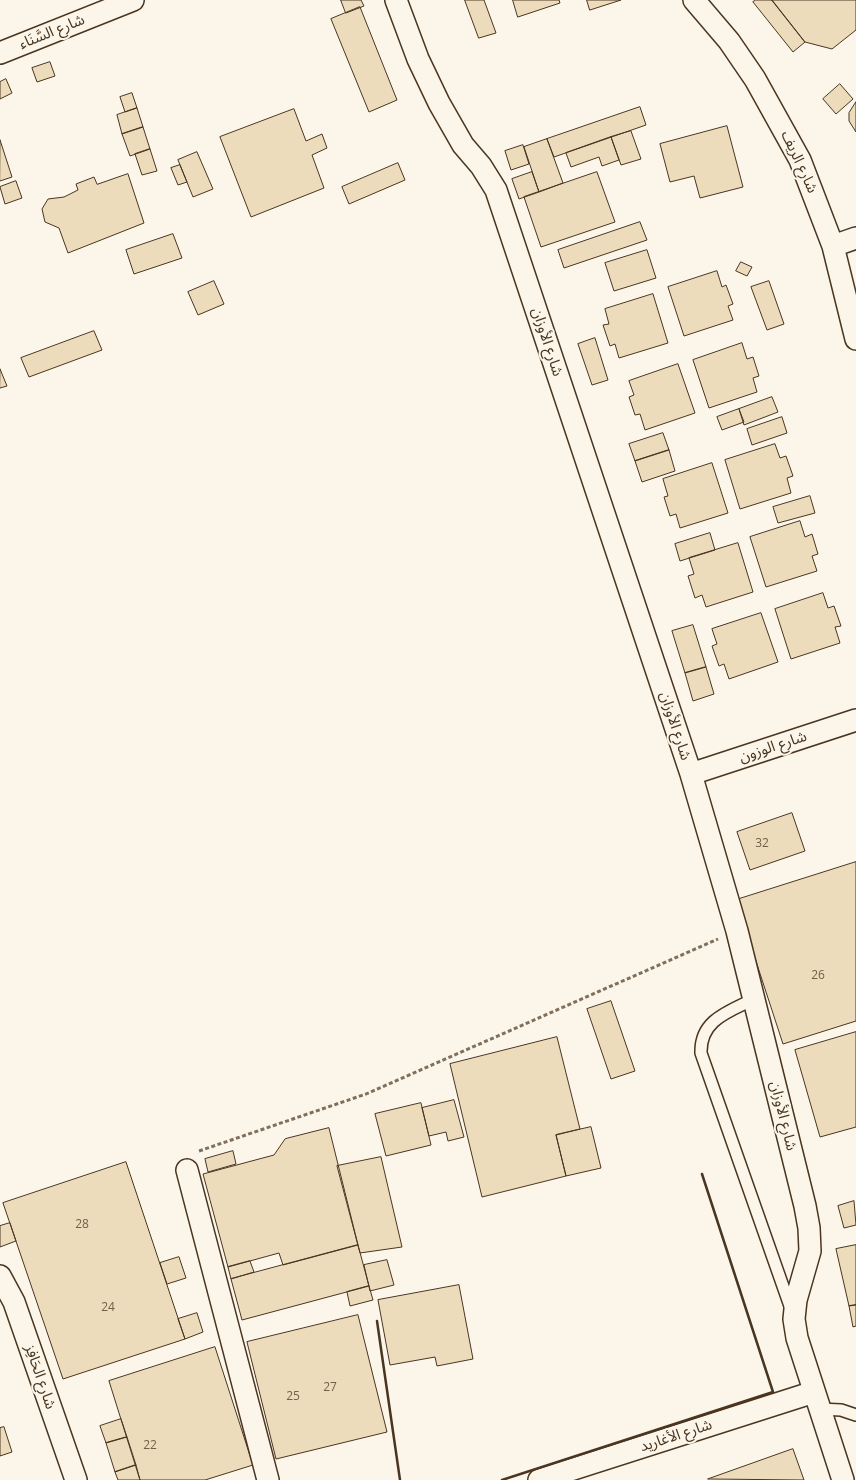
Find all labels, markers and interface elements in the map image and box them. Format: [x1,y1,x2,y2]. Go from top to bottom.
street label: شارع السَّنَاء [17,11,87,53]
street label: شارع الريف [777,128,821,196]
street label: شارع الأوزان [527,305,567,379]
street label: شارع الأوزان [655,689,695,763]
street label: شارع الوزون [737,728,809,766]
house number: 32 [755,837,769,851]
house number: 26 [811,969,825,983]
street label: شارع الأوزان [766,1079,800,1153]
house number: 28 [75,1218,89,1232]
house number: 24 [101,1301,115,1315]
street label: شارع الحَافِز [21,1342,59,1412]
house number: 27 [323,1381,337,1395]
house number: 25 [286,1390,300,1404]
street label: شارع الأغاريد [638,1416,714,1456]
house number: 22 [143,1439,157,1453]

